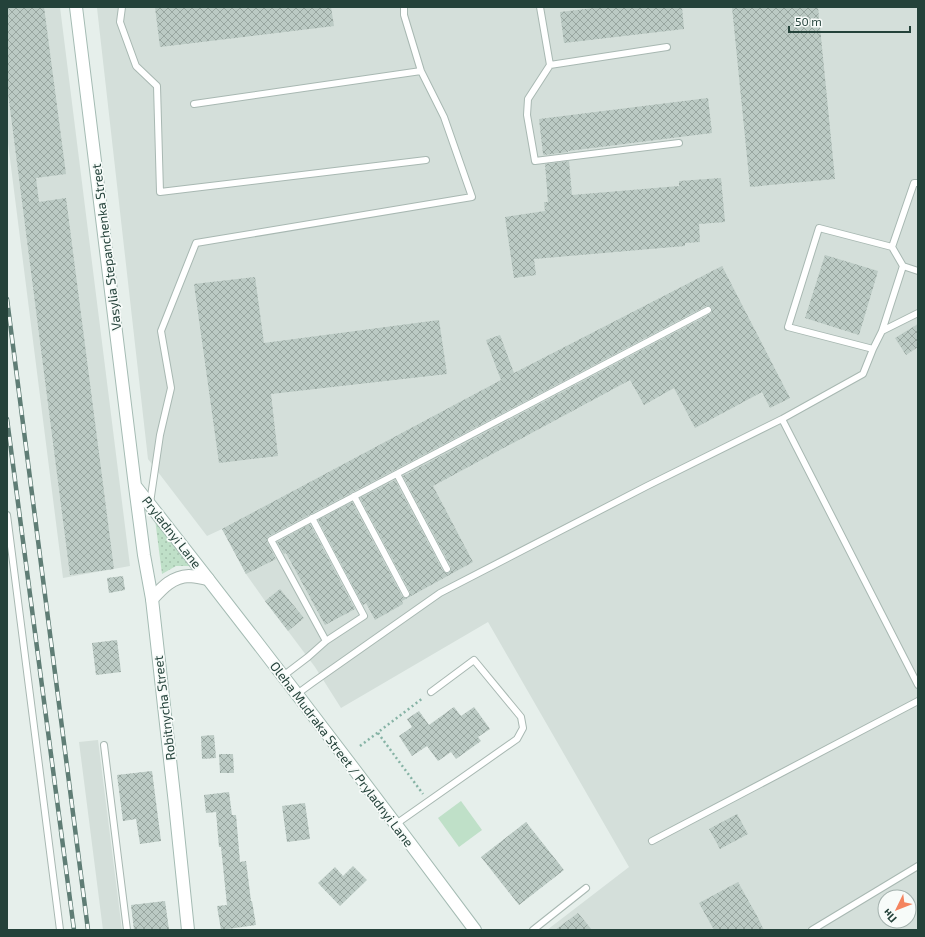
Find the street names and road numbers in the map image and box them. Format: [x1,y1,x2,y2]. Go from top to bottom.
street label: Vasylia Stepanchenka Street [88,163,124,331]
street label: Pryladnyi Lane [139,493,205,571]
street label: Robitnycha Street [150,655,178,761]
street label: Oleha Mudraka Street / Pryladnyi Lane [267,658,417,850]

